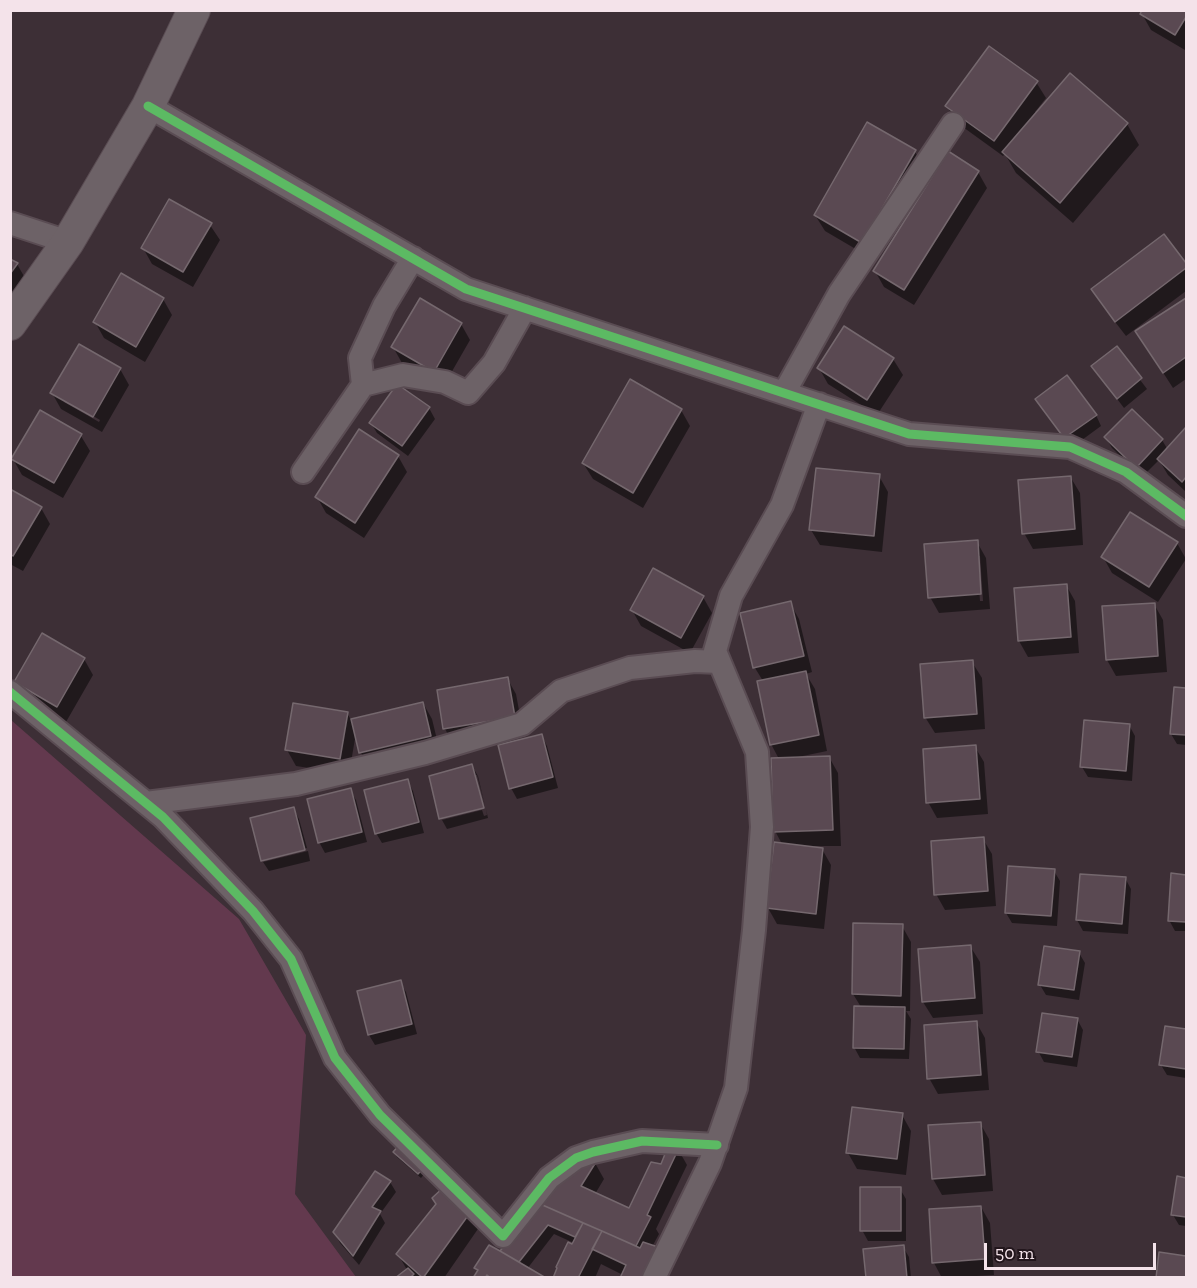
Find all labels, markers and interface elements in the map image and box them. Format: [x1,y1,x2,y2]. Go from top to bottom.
scale bar [987,1231,1160,1269]
text: 50 m [995,1242,1034,1264]

